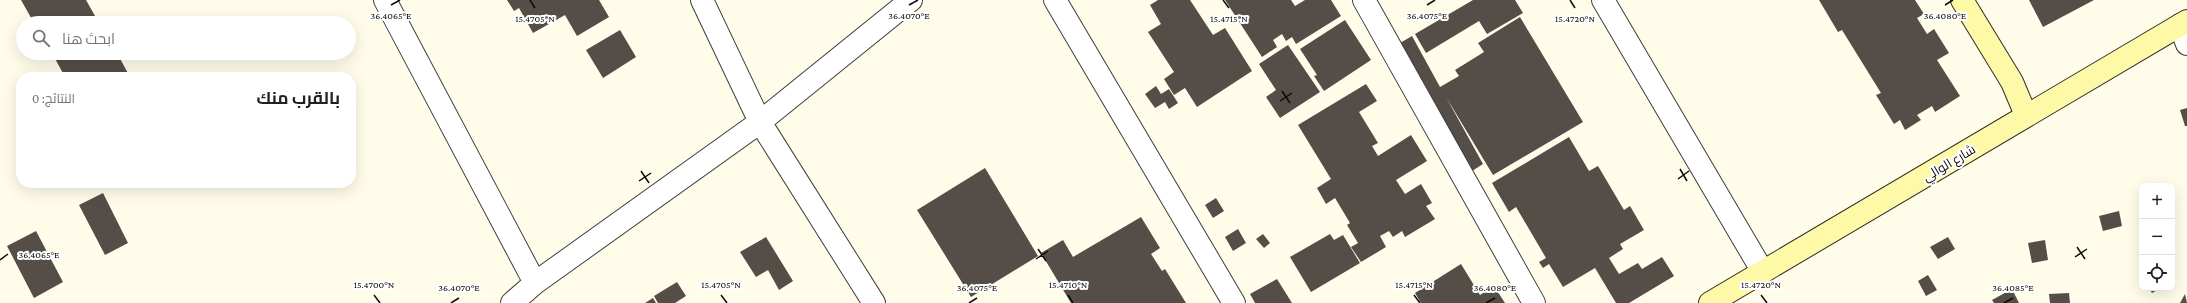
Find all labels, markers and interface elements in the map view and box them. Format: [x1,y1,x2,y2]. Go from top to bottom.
text: 36.4065°E [370,10,412,21]
text: 36.4070°E [888,10,930,21]
text: 36.4075°E [1407,10,1448,21]
text: 36.4080°E [1924,10,1967,21]
text: 15.4705°N [515,13,555,24]
text: 15.4715°N [1210,13,1248,24]
text: 15.4720°N [1555,13,1595,24]
search box [16,16,356,60]
icon: search [30,27,52,49]
text: ابحث هنا [62,31,115,47]
text: بالقرب منك [257,89,340,108]
text: النتائج: 0 [32,91,75,106]
street label: شارع الوالي [1920,141,1980,187]
map controls [2139,183,2175,291]
button: + [2139,183,2175,219]
button: − [2139,219,2175,255]
text: 36.4065°E [18,249,60,260]
button: locate [2139,255,2175,291]
text: 15.4700°N [354,279,395,290]
text: 15.4705°N [701,279,741,290]
text: 15.4710°N [1049,279,1088,290]
text: 15.4715°N [1395,279,1433,290]
text: 15.4720°N [1741,279,1781,290]
text: 36.4070°E [438,282,480,293]
text: 36.4075°E [957,282,998,293]
text: 36.4080°E [1474,282,1517,293]
text: 36.4085°E [1992,282,2034,293]

